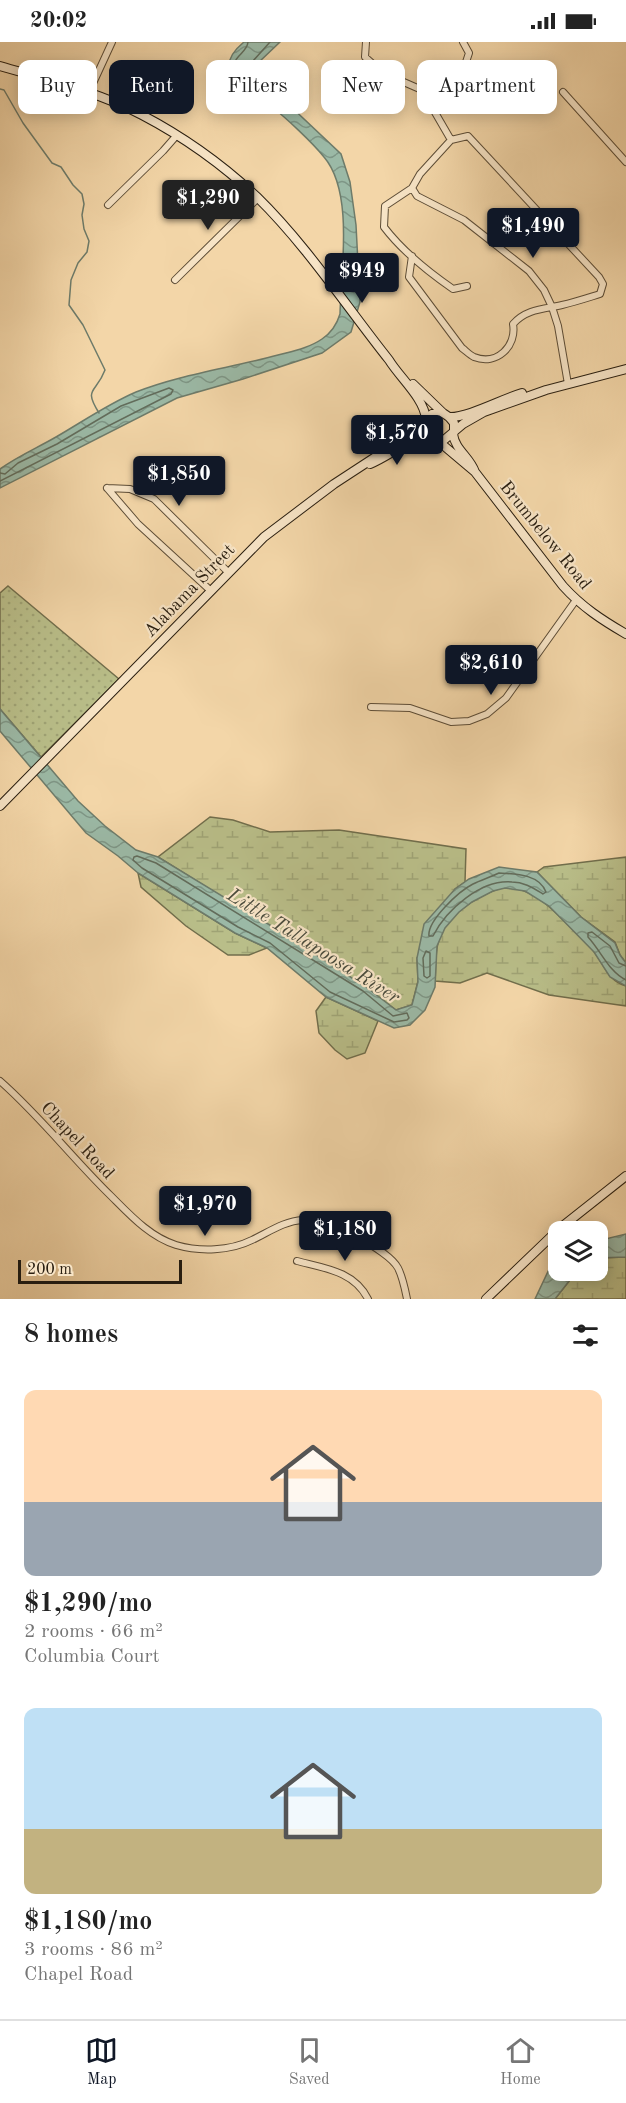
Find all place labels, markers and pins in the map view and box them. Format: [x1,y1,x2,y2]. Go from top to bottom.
pin: $1,290 [159,180,257,231]
pin: $1,490 [484,208,582,259]
pin: $949 [326,253,398,304]
pin: $1,570 [348,415,446,466]
pin: $1,850 [130,456,228,507]
pin: $2,610 [442,645,540,696]
pin: $1,970 [156,1186,254,1237]
pin: $1,180 [296,1211,394,1262]

